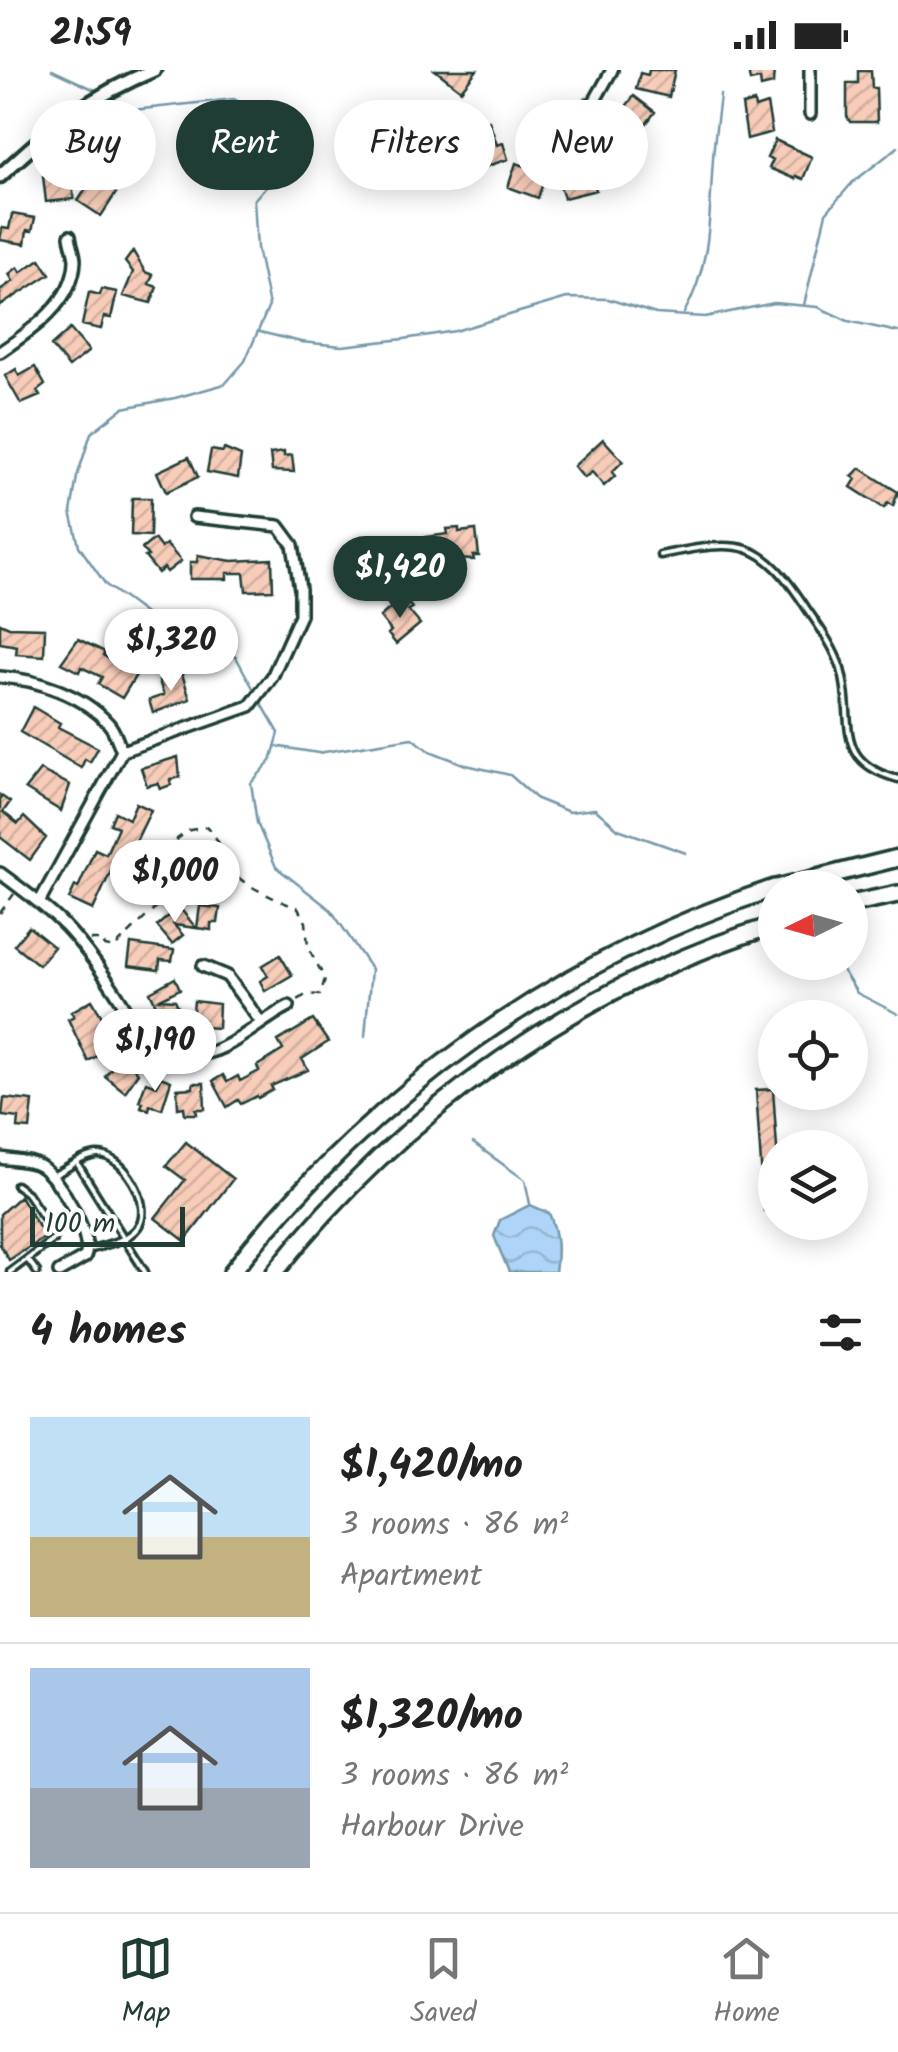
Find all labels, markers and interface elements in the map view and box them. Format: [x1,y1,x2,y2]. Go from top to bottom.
text: 21:59 [50,5,131,65]
chip: Buy [30,100,156,190]
chip: Rent [176,100,314,190]
chip: Filters [334,100,495,190]
chip: New [515,100,648,190]
pin: $1,420 [319,536,481,621]
text: $1,420 [355,543,445,594]
pin: $1,320 [90,609,252,694]
text: $1,320 [126,616,216,667]
pin: $1,000 [94,840,256,925]
text: $1,000 [132,847,218,898]
north arrow [758,870,868,980]
map controls [758,870,868,1240]
button: locate [758,1000,868,1110]
pin: $1,190 [74,1009,236,1094]
text: $1,190 [115,1016,195,1067]
button: layers [758,1130,868,1240]
scale bar [30,1202,185,1246]
text: 100 m [45,1202,115,1247]
text: 4 homes [30,1299,186,1366]
icon: filters [813,1305,868,1360]
text: $1,420/mo [340,1433,523,1500]
icon: home [110,1457,230,1577]
text: 3 rooms · 86 m² [340,1500,568,1551]
text: Apartment [340,1551,482,1602]
text: $1,320/mo [340,1684,523,1751]
icon: home [110,1708,230,1828]
text: 3 rooms · 86 m² [340,1751,568,1802]
text: Harbour Drive [340,1802,524,1853]
tab: Map [118,1931,173,2036]
tab: Saved [410,1931,477,2036]
tab: Home [713,1931,780,2036]

